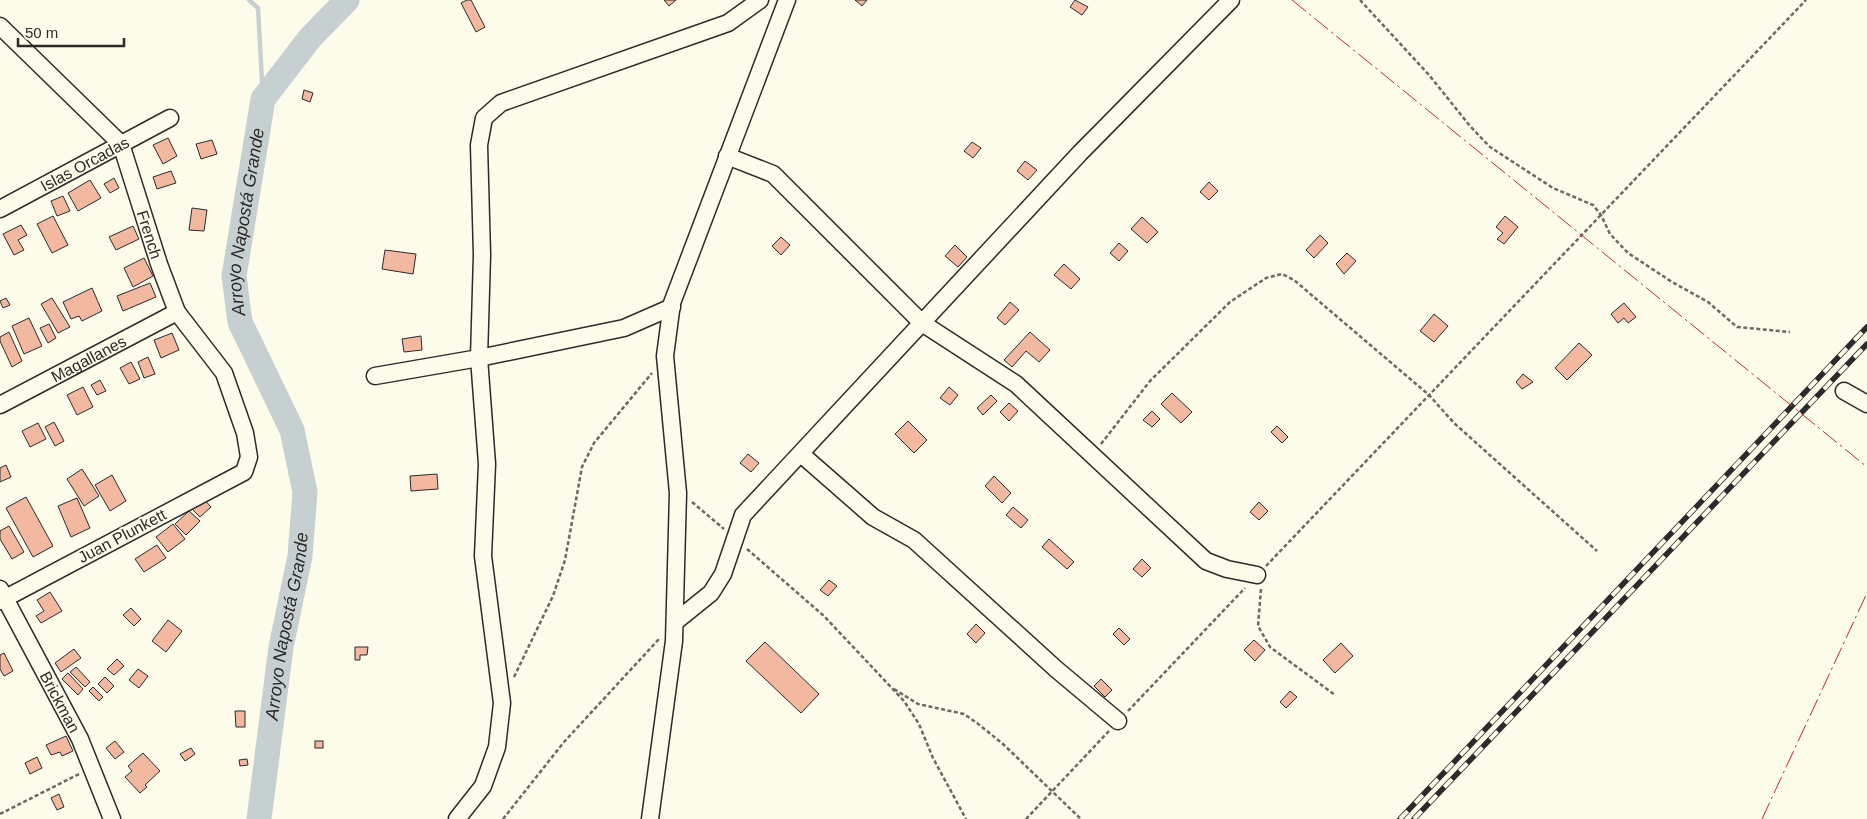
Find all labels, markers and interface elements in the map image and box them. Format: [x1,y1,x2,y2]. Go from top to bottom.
scale bar [18,15,124,47]
text: 50 m [25,24,58,41]
water label: Arroyo Napostá Grande [224,126,268,318]
street label: Islas Orcadas [37,133,132,194]
street label: French [134,208,165,261]
street label: Magallanes [48,332,129,385]
street label: Juan Plunkett [75,505,169,566]
water label: Arroyo Napostá Grande [262,532,312,722]
street label: Brickman [37,669,83,735]

